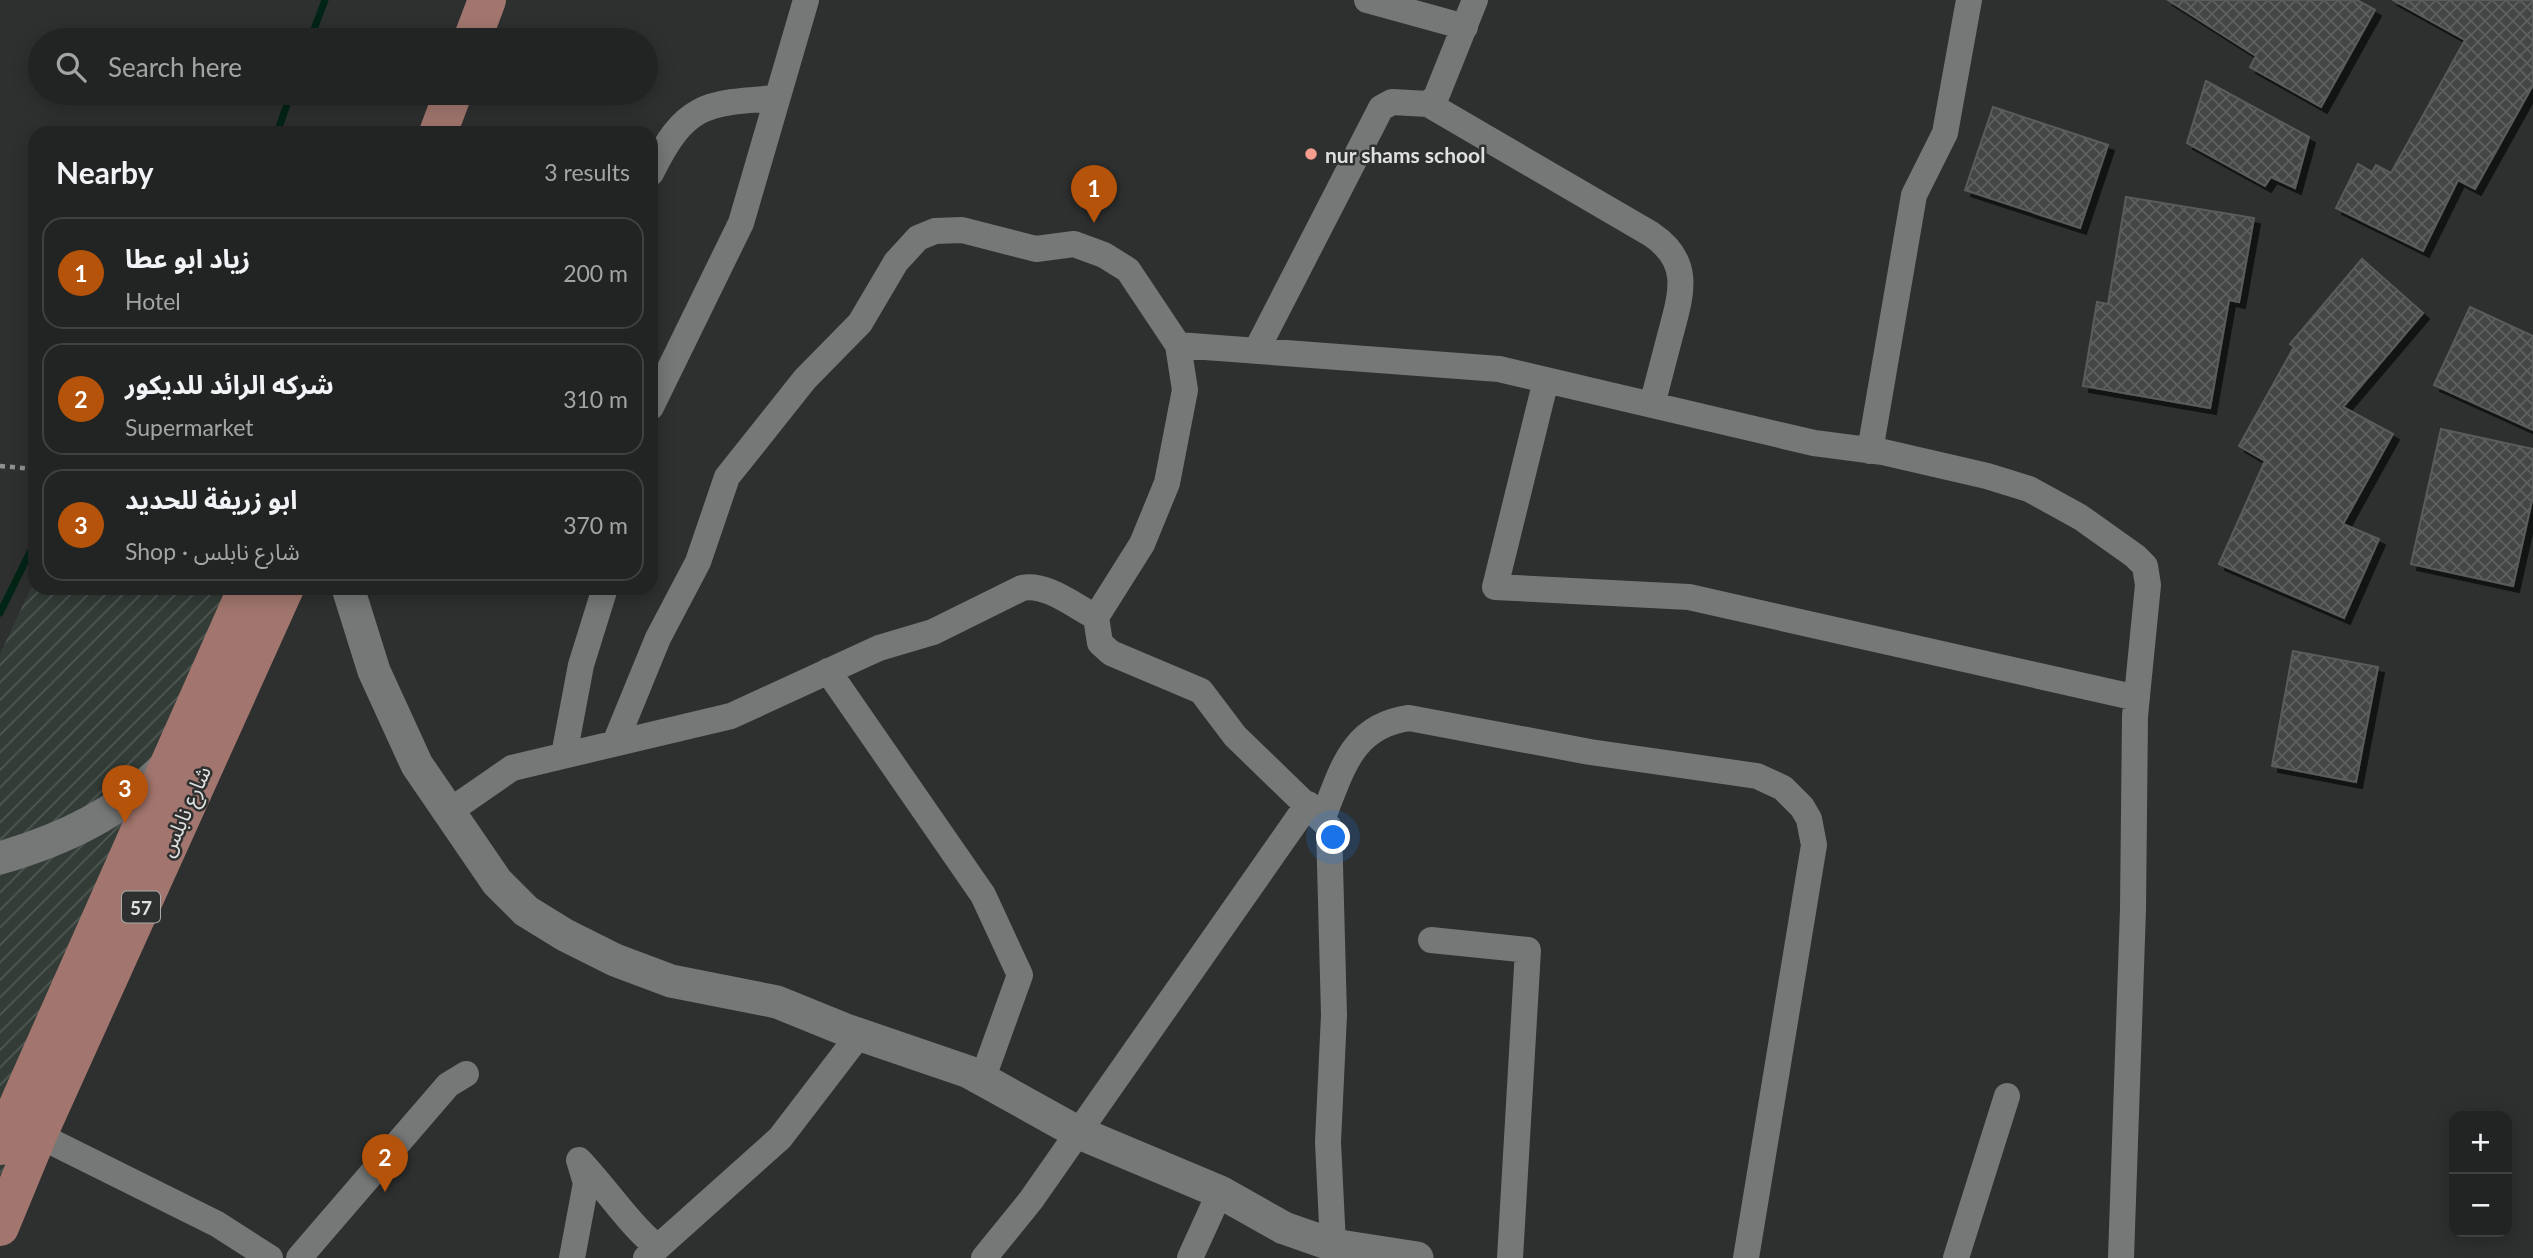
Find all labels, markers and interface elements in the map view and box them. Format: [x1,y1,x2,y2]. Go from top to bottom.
search box [28,28,658,105]
icon: search [52,48,90,86]
text: Search here [108,51,242,83]
place label: nur shams school [1325,142,1485,167]
marker: nur shams school [1303,146,1319,162]
text: Nearby [56,154,154,190]
text: 3 results [544,158,630,186]
pin: 1 [1071,165,1117,223]
text: زياد ابو عطا [125,242,250,274]
text: 1 [74,259,88,287]
text: 200 m [563,259,628,287]
text: Hotel [125,287,181,315]
text: شركه الرائد للديكور [125,368,334,400]
text: 2 [74,385,88,413]
text: 310 m [563,385,628,413]
text: Supermarket [125,413,254,441]
text: ابو زريفة للحديد [125,483,297,515]
text: 3 [74,511,88,539]
text: 370 m [563,511,628,539]
text: Shop · شارع نابلس [125,537,300,565]
street label: شارع نابلس [153,762,219,862]
pin: 3 [102,765,148,823]
your location [1316,820,1350,854]
road number: 57 [122,892,160,923]
map controls [2449,1111,2512,1237]
button: + [2449,1111,2512,1174]
pin: 2 [362,1134,408,1192]
button: − [2449,1174,2512,1237]

